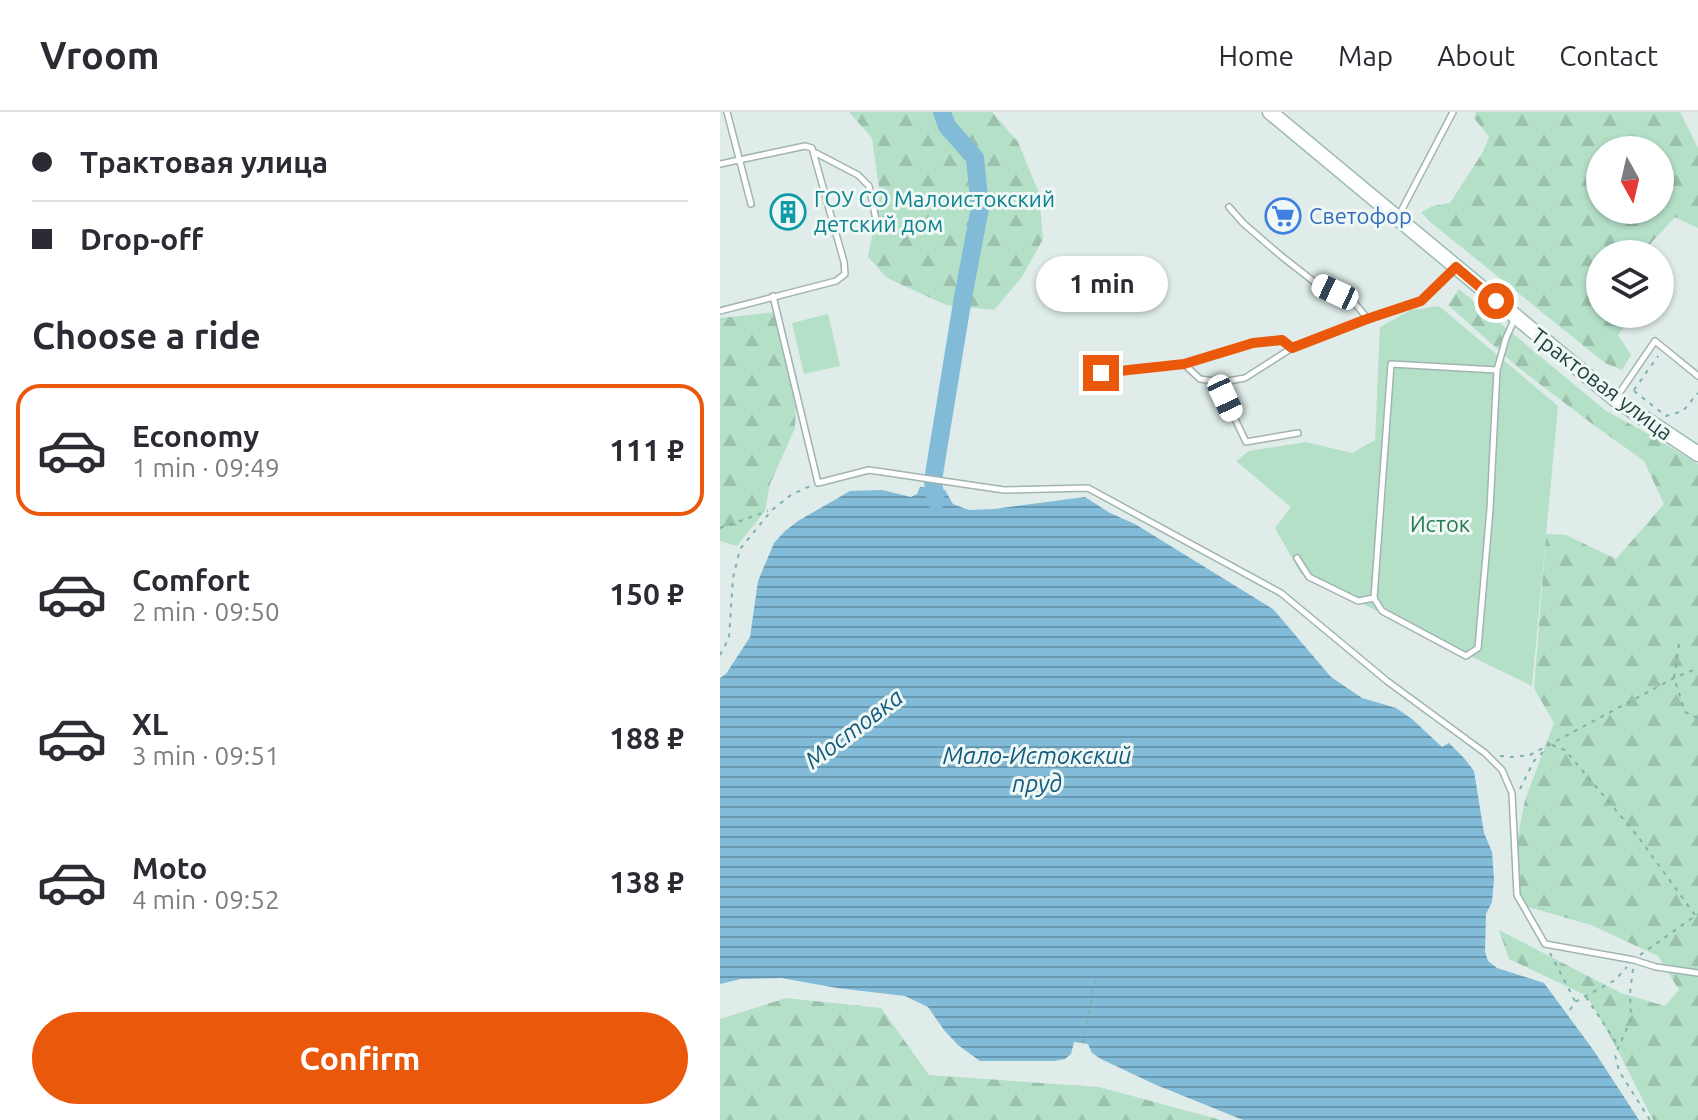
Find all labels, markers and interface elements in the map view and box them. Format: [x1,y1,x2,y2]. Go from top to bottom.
text: Vroom [40,34,160,76]
text: Home [1219,40,1294,71]
text: Map [1338,40,1393,71]
text: About [1437,40,1515,71]
text: Contact [1559,40,1658,71]
north arrow [1586,136,1674,224]
map controls [1586,136,1674,328]
text: Трактовая улица [80,145,328,179]
place label: ГОУ СО Малоистокский детский дом [814,186,1055,236]
building icon: ГОУ СО Малоистокский детский дом [769,193,807,231]
supermarket icon: Светофор [1264,197,1302,235]
place label: Светофор [1309,203,1412,228]
text: Drop-off [80,222,203,256]
button: layers [1586,240,1674,328]
callout: 1 min [1035,257,1167,313]
text: 1 min [1069,269,1135,298]
car [1308,271,1362,313]
route start [1478,283,1514,319]
text: Choose a ride [32,315,261,356]
street label: Трактовая улица [1527,322,1678,445]
route end [1083,355,1119,391]
car [1204,371,1246,425]
icon: car [36,414,108,486]
text: Economy [132,419,259,453]
text: 111 ₽ [609,433,684,467]
text: 1 min · 09:49 [132,453,280,482]
park label: Исток [1410,511,1470,536]
icon: car [36,558,108,630]
text: Comfort [132,563,250,597]
text: 150 ₽ [609,577,684,611]
text: 2 min · 09:50 [132,597,280,626]
water label: Мостовка [800,683,908,774]
icon: car [36,702,108,774]
text: XL [132,707,168,741]
text: 188 ₽ [609,721,684,755]
text: 3 min · 09:51 [132,741,280,770]
water label: Мало-Истокский пруд [943,742,1131,797]
icon: car [36,846,108,918]
text: Moto [132,851,207,885]
text: 138 ₽ [609,865,684,899]
text: 4 min · 09:52 [132,885,280,914]
button: Confirm [32,1012,688,1104]

